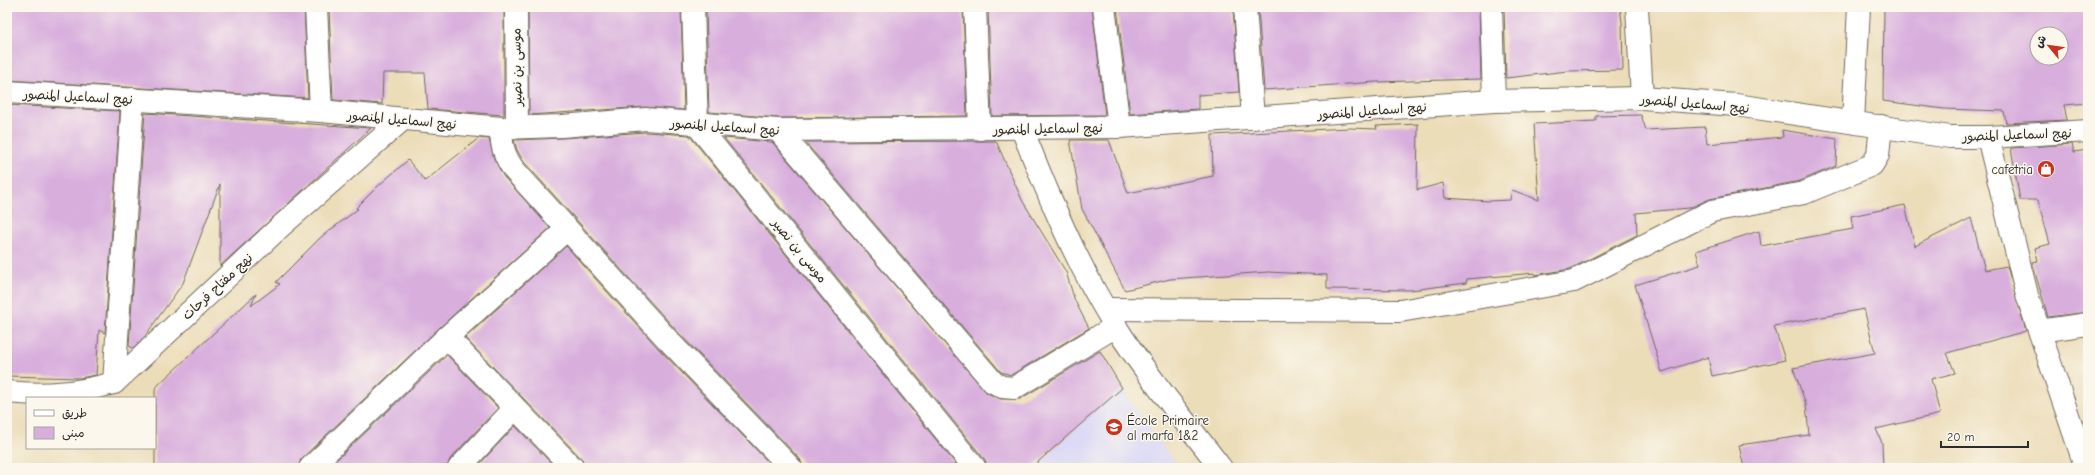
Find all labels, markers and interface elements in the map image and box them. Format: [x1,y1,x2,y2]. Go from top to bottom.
north arrow [2029,26,2069,66]
street label: موسى بن نصير [508,28,527,107]
text: ش [2032,33,2049,50]
street label: نهج اسماعيل المنصور [22,86,133,109]
street label: نهج اسماعيل المنصور [1639,91,1750,118]
street label: نهج اسماعيل المنصور [1316,99,1427,124]
street label: نهج اسماعيل المنصور [346,107,457,134]
street label: نهج اسماعيل المنصور [669,115,780,140]
street label: نهج اسماعيل المنصور [992,120,1103,139]
street label: نهج اسماعيل المنصور [1961,125,2072,146]
shop icon: cafetria [2036,159,2056,179]
place label: cafetria [1992,162,2033,177]
street label: موسى بن نصير [767,214,830,287]
street label: نهج مفتاح فرحات [179,250,257,324]
legend [26,397,156,449]
text: طريق [62,406,87,420]
place label: École Primaire al marfa 1&2 [1127,412,1209,443]
school or university icon: École Primaire al marfa 1&2 [1104,417,1124,437]
scale bar [1941,423,2028,449]
text: مبنى [62,426,85,441]
text: 20 m [1947,430,1975,444]

